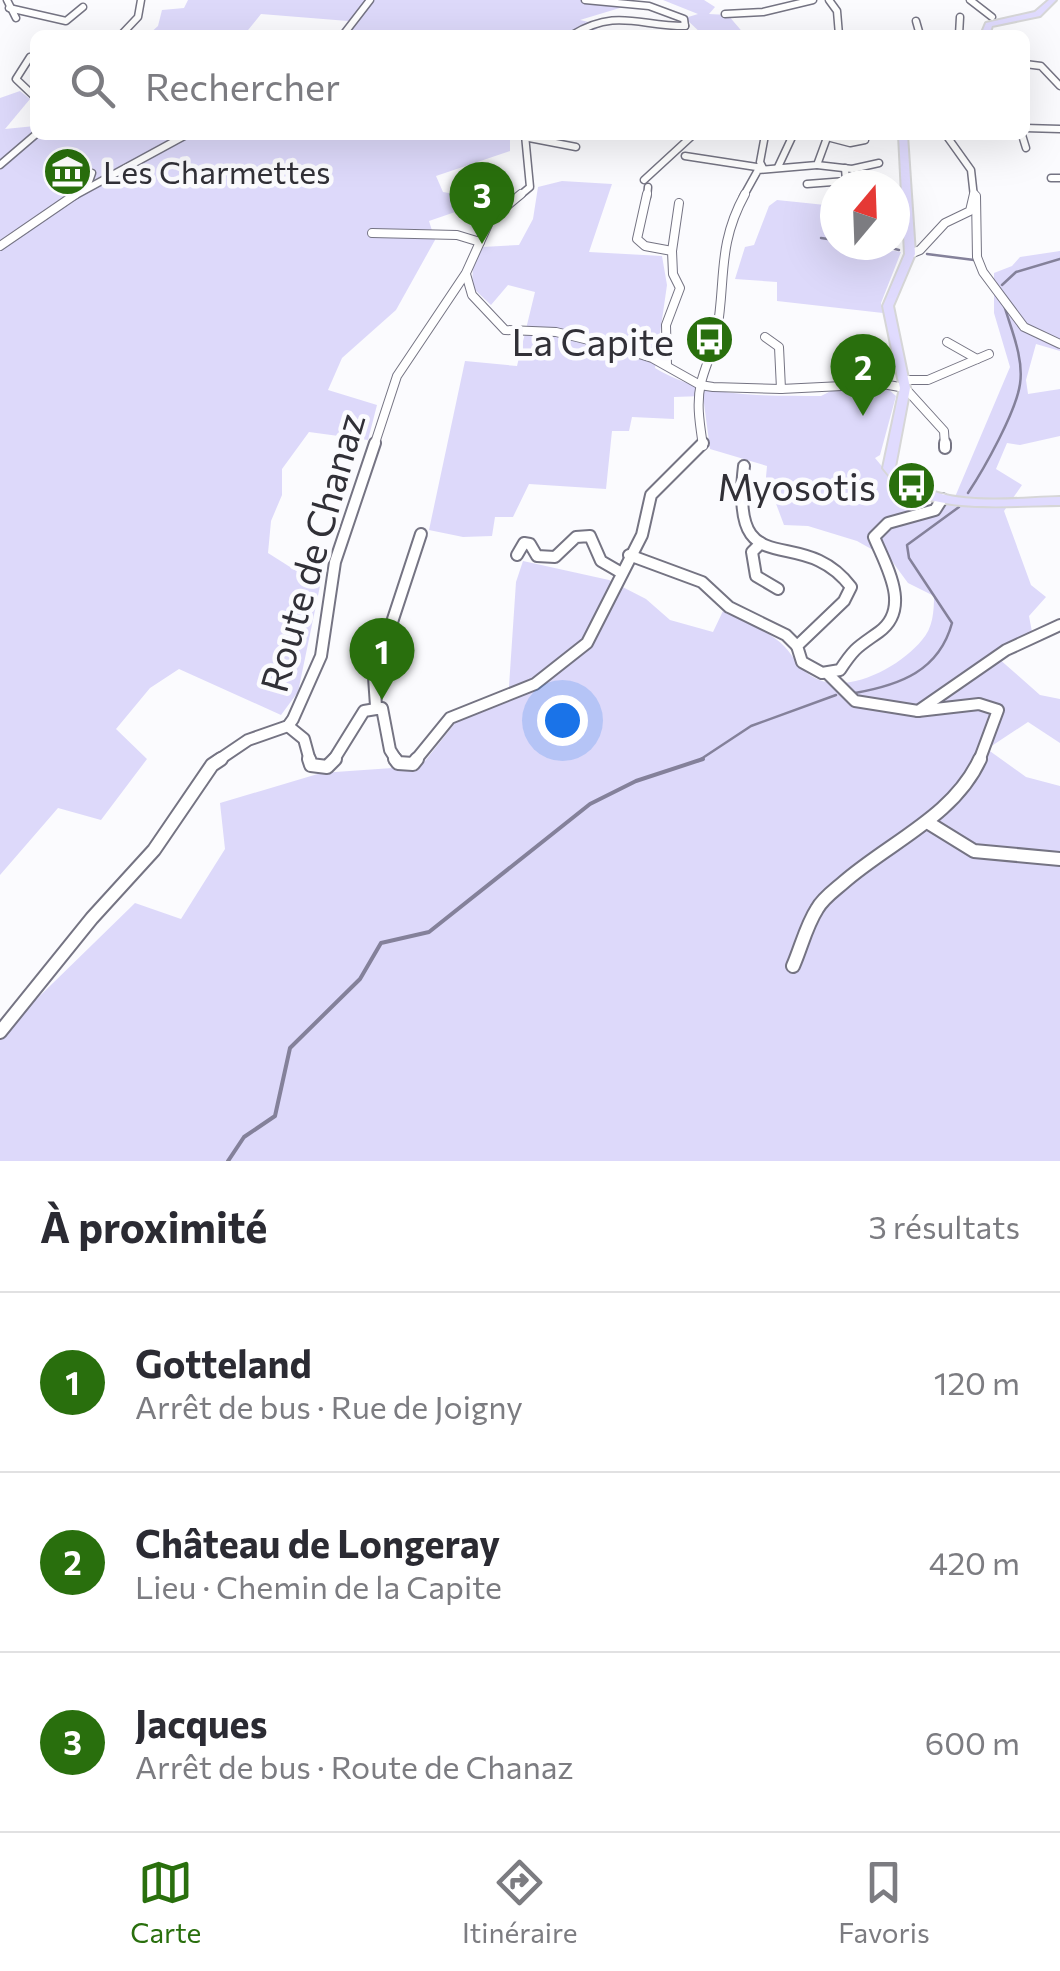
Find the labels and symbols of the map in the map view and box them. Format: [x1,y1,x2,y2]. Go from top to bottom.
museum icon: Les Charmettes [42,145,94,197]
place label: Les Charmettes [103,151,331,191]
pin: 3 [450,162,514,244]
north arrow [820,170,910,260]
bus stop icon: La Capite [683,314,735,366]
place label: La Capite [512,317,674,364]
pin: 2 [830,334,896,416]
street label: Route de Chanaz [249,407,373,697]
bus stop icon: Myosotis [885,459,937,511]
place label: Myosotis [717,462,876,509]
pin: 1 [350,618,414,700]
your location [537,695,588,746]

